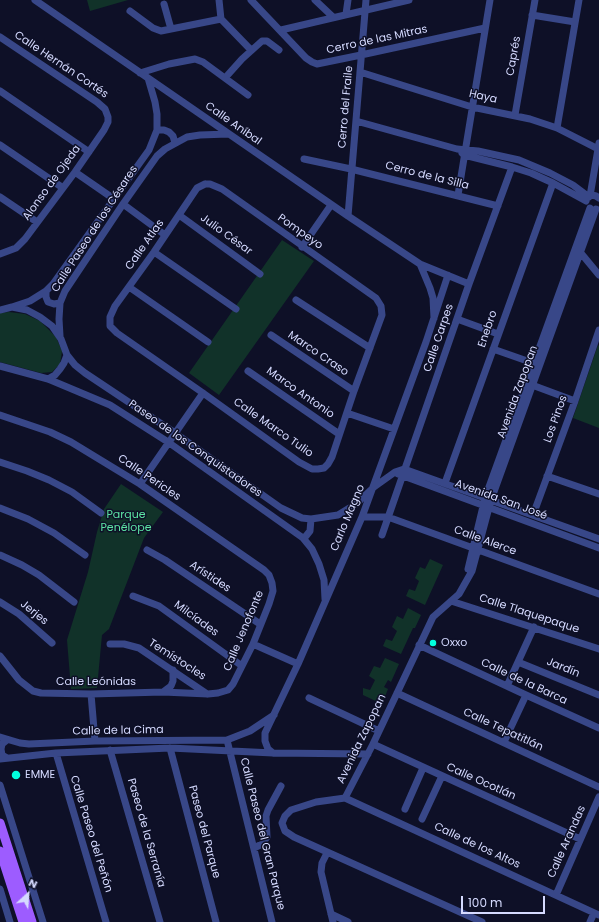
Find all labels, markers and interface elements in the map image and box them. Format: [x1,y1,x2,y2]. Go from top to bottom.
street label: Cerro de las Mitras [325,23,429,57]
street label: Calle Hernán Cortés [12,29,110,101]
street label: Caprés [504,35,524,77]
street label: Cerro del Fraile [336,65,356,149]
street label: Haya [468,87,498,107]
street label: Calle Aníbal [202,100,264,148]
street label: Alonso de Ojeda [20,143,84,223]
street label: Cerro de la Silla [384,159,470,193]
street label: Calle Paseo de los Césares [49,163,141,295]
street label: Julio César [198,212,254,258]
street label: Pompeyo [275,212,325,252]
street label: Calle Atlas [123,217,167,273]
street label: Calle Carpes [421,302,457,374]
street label: Enebro [476,309,500,349]
street label: Marco Craso [285,329,351,379]
street label: Avenida Zapopan [495,344,541,440]
street label: Marco Antonio [263,365,337,421]
street label: Los Pinos [541,394,571,444]
street label: Calle Marco Tulio [231,396,315,460]
street label: Paseo de los Conquistadores [126,398,264,500]
street label: Calle Pericles [115,452,183,504]
street label: Avenida San José [453,477,549,523]
street label: Carlo Magno [328,483,368,553]
park label: Parque Penélope [100,508,152,534]
street label: Calle Alerce [452,524,518,558]
street label: Arístides [187,558,233,596]
street label: Calle Jenofonte [221,589,267,673]
street label: Calle Tlaquepaque [477,592,581,636]
street label: Jerjes [17,598,51,628]
street label: Milcíades [171,598,221,640]
place label: Oxxo [441,636,467,650]
street label: Temístocles [146,637,208,683]
marker: Oxxo [428,638,438,648]
street label: Jardín [545,655,581,681]
street label: Calle de la Barca [479,656,569,708]
street label: Calle Leónidas [56,675,136,689]
street label: Avenida Zapopan [335,692,389,786]
street label: Calle Tepatitlán [461,706,545,754]
street label: Calle de la Cima [72,724,164,738]
street label: Calle Paseo del Gran Parque [237,756,287,912]
street label: Calle Ocotlán [444,761,518,803]
place label: EMME [25,768,55,782]
marker: EMME [10,769,22,781]
street label: Calle Paseo del Peñón [67,774,115,894]
street label: Paseo de la Serranía [124,777,168,889]
street label: Paseo del Parque [185,784,223,880]
street label: Calle Arandas [545,804,589,880]
street label: Calle de los Altos [432,820,522,872]
north arrow [8,874,48,914]
text: N [26,874,40,892]
scale bar [463,888,547,914]
text: 100 m [468,894,502,911]

